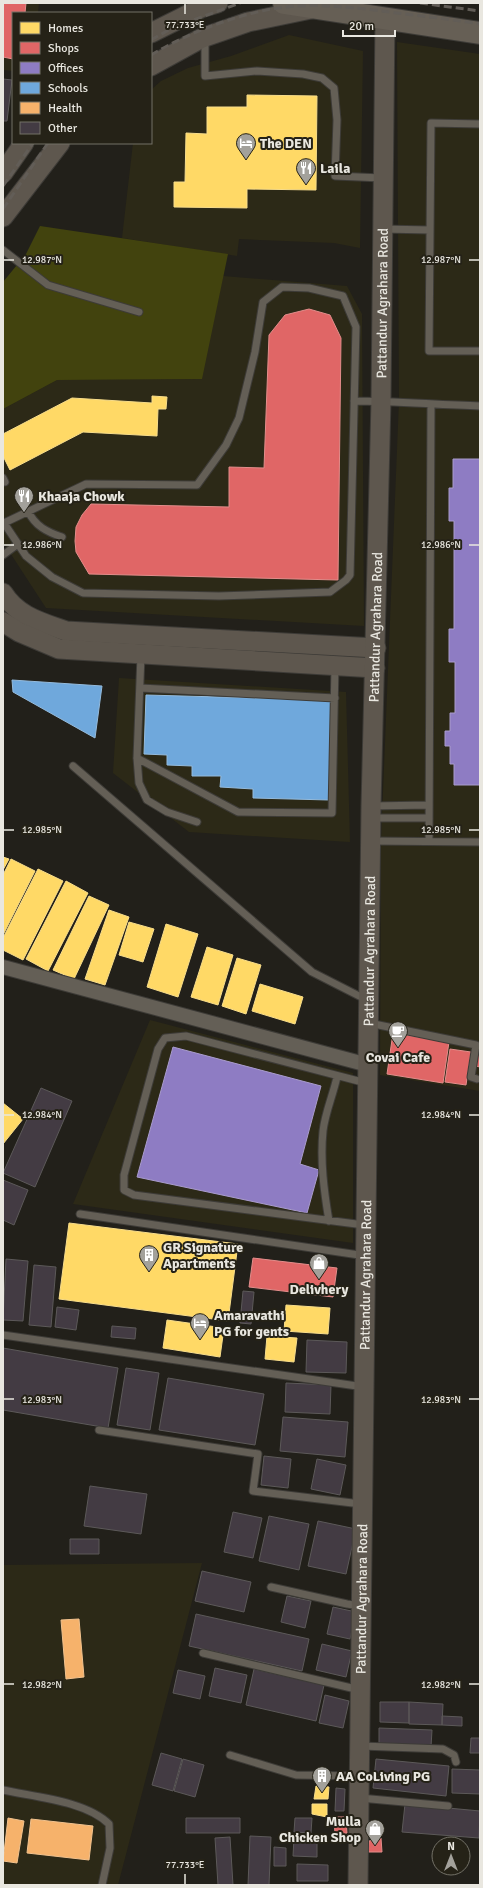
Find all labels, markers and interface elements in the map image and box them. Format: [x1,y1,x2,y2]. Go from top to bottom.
legend [12,12,152,144]
scale bar [343,12,395,38]
text: 77.733°E [166,19,205,31]
text: 20 m [349,19,374,34]
text: Homes [48,21,83,36]
text: Shops [48,41,79,56]
text: Offices [48,61,83,76]
text: Schools [48,81,88,96]
text: Health [48,101,82,116]
text: Other [48,121,78,136]
hotel icon: The DEN [235,132,257,160]
place label: The DEN [260,135,312,152]
restaurant icon: Laila [295,157,317,185]
place label: Laila [320,160,350,177]
street label: Pattandur Agrahara Road [373,228,392,379]
text: 12.987°N [22,254,62,266]
text: 12.987°N [421,254,461,266]
restaurant icon: Khaaja Chowk [13,485,35,513]
place label: Khaaja Chowk [38,488,125,505]
text: 12.986°N [22,539,62,551]
text: 12.986°N [421,539,461,551]
street label: Pattandur Agrahara Road [366,552,386,703]
text: 12.985°N [22,824,62,836]
text: 12.985°N [421,824,461,836]
street label: Pattandur Agrahara Road [360,876,379,1026]
cafe icon: Covai Cafe [387,1020,409,1048]
place label: Covai Cafe [366,1049,430,1066]
text: 12.984°N [22,1109,62,1121]
text: 12.984°N [421,1109,461,1121]
street label: Pattandur Agrahara Road [356,1200,375,1350]
place label: GR Signature Apartments [163,1239,243,1272]
building icon: GR Signature Apartments [138,1244,160,1272]
shop icon: Delivhery [308,1252,330,1280]
place label: Delivhery [290,1281,348,1298]
place label: Amaravathi PG for gents [214,1307,289,1340]
hotel icon: Amaravathi PG for gents [189,1312,211,1340]
text: 12.983°N [22,1394,62,1406]
text: 12.983°N [421,1394,461,1406]
street label: Pattandur Agrahara Road [353,1524,371,1674]
text: 12.982°N [22,1679,62,1691]
text: 12.982°N [421,1679,461,1691]
building icon: AA CoLiving PG [311,1765,333,1793]
place label: AA CoLiving PG [336,1768,430,1785]
place label: Mulla Chicken Shop [279,1813,361,1846]
shop icon: Mulla Chicken Shop [364,1818,386,1846]
north arrow [431,1836,471,1876]
text: N [447,1840,455,1853]
text: 77.733°E [166,1859,205,1871]

